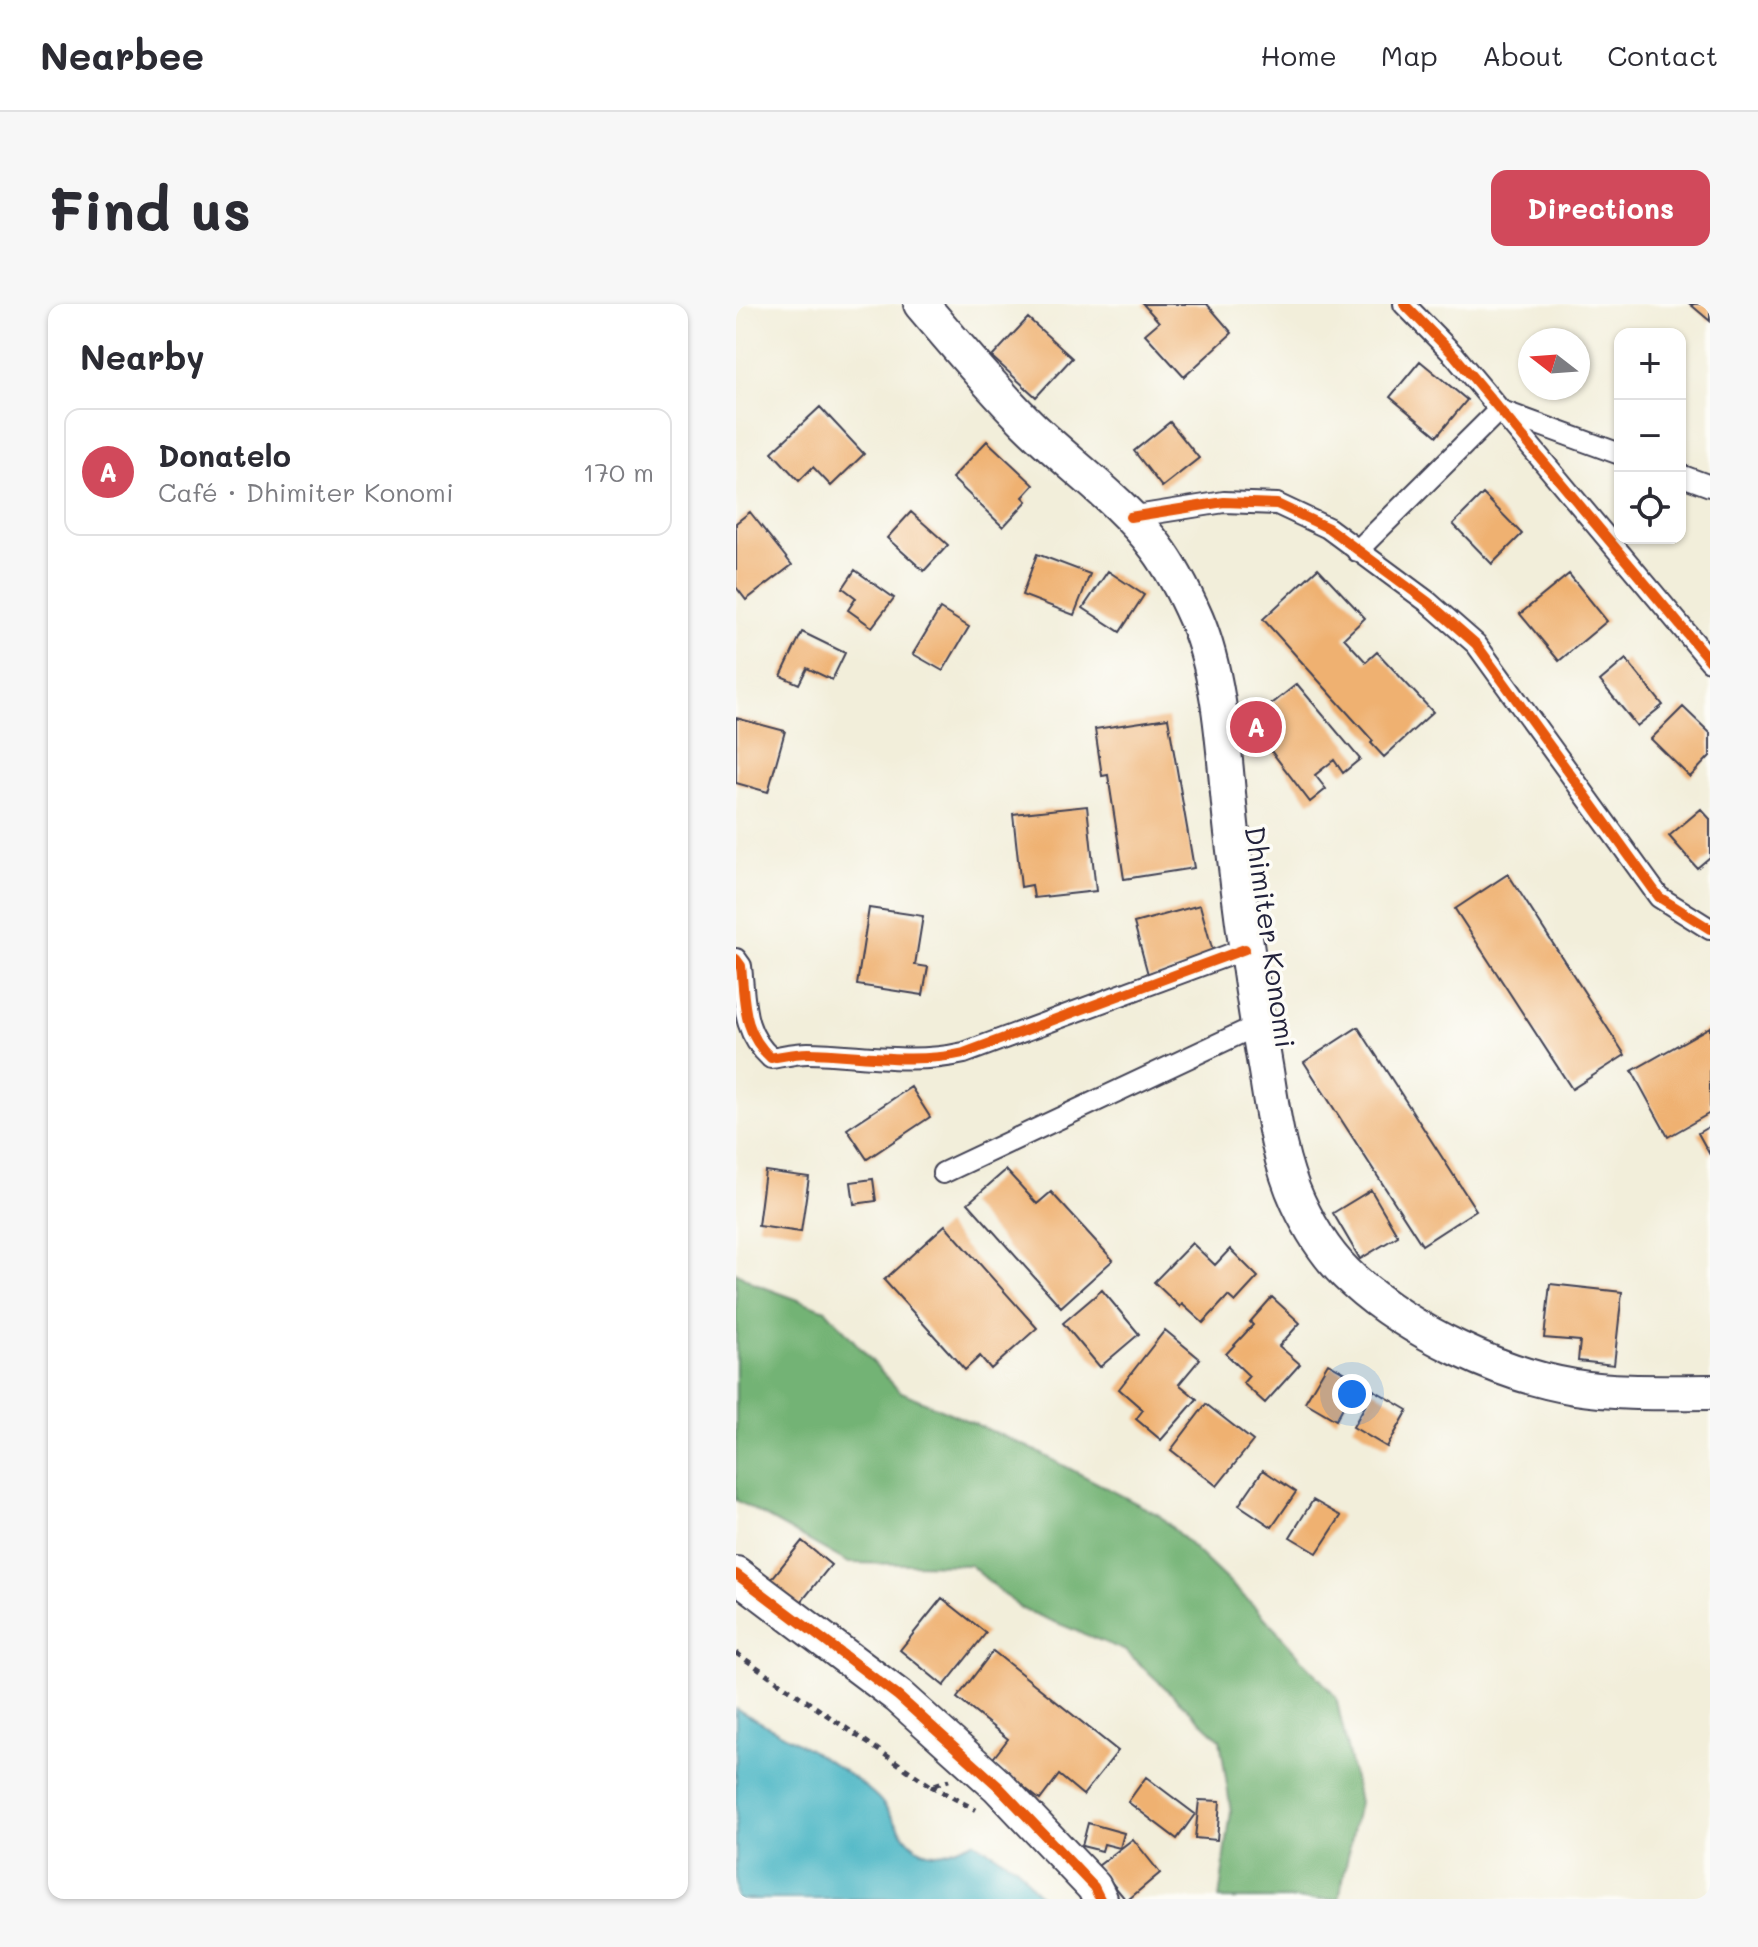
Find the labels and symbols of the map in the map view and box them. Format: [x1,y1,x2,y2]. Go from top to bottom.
north arrow [1518,328,1590,400]
pin: A [1230,697,1282,757]
street label: Dhimiter Konomi [1238,824,1304,1050]
your location [1332,1374,1372,1414]

